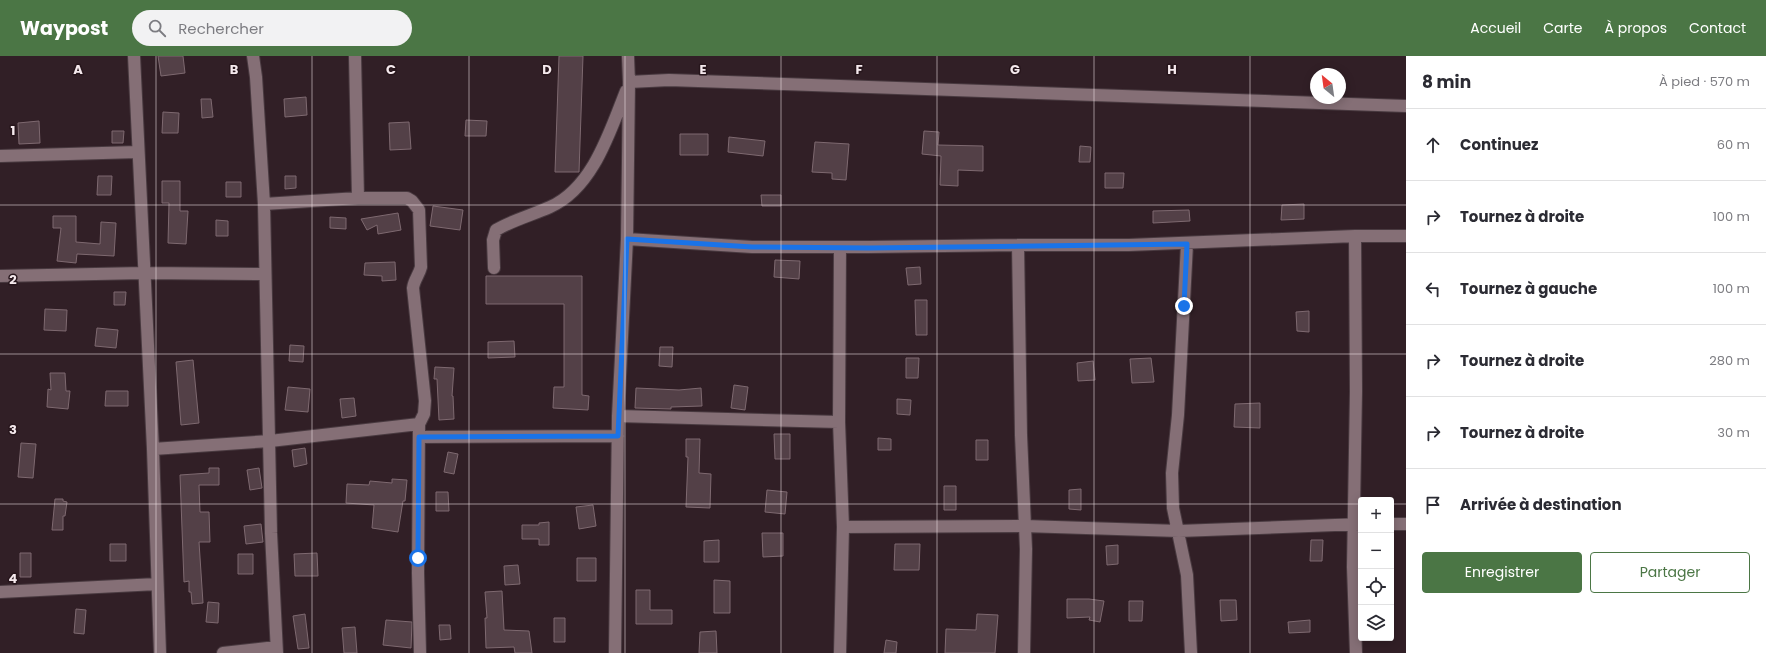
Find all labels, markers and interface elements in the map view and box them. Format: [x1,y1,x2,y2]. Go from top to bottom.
search box [132,10,412,46]
text: Waypost [20,15,108,42]
icon: search [146,17,168,39]
text: Rechercher [178,18,264,39]
text: Accueil [1470,18,1521,38]
text: Carte [1543,18,1583,38]
text: À propos [1605,18,1667,38]
text: Contact [1689,18,1746,38]
text: A [73,60,83,79]
text: B [230,60,239,79]
text: C [386,60,396,79]
text: D [542,60,552,79]
text: E [699,60,707,79]
text: F [855,60,863,79]
text: G [1010,60,1020,79]
text: H [1167,60,1177,79]
north arrow [1310,68,1346,104]
text: 8 min [1422,70,1471,94]
text: À pied · 570 m [1659,72,1750,91]
text: 1 [11,121,15,140]
icon: ahead [1422,134,1444,156]
text: Continuez [1460,134,1539,155]
text: 60 m [1717,135,1750,154]
icon: right [1422,206,1444,228]
text: Tournez à droite [1460,206,1584,227]
text: 100 m [1713,207,1750,226]
text: 2 [9,270,17,289]
icon: left [1422,278,1444,300]
text: Tournez à gauche [1460,278,1597,299]
text: 100 m [1713,279,1750,298]
route end [1175,297,1193,315]
icon: right [1422,350,1444,372]
text: Tournez à droite [1460,350,1584,371]
text: 280 m [1709,351,1750,370]
text: 3 [9,420,17,439]
icon: right [1422,422,1444,444]
text: Tournez à droite [1460,422,1584,443]
text: 30 m [1717,423,1750,442]
icon: arrive [1422,494,1444,516]
text: Arrivée à destination [1460,494,1622,515]
map controls [1358,497,1394,641]
button: + [1358,497,1394,533]
button: − [1358,533,1394,569]
route start [409,549,427,567]
button: Enregistrer [1422,552,1582,593]
button: Partager [1590,552,1750,593]
text: 4 [9,569,18,588]
button: locate [1358,569,1394,605]
button: layers [1358,605,1394,641]

